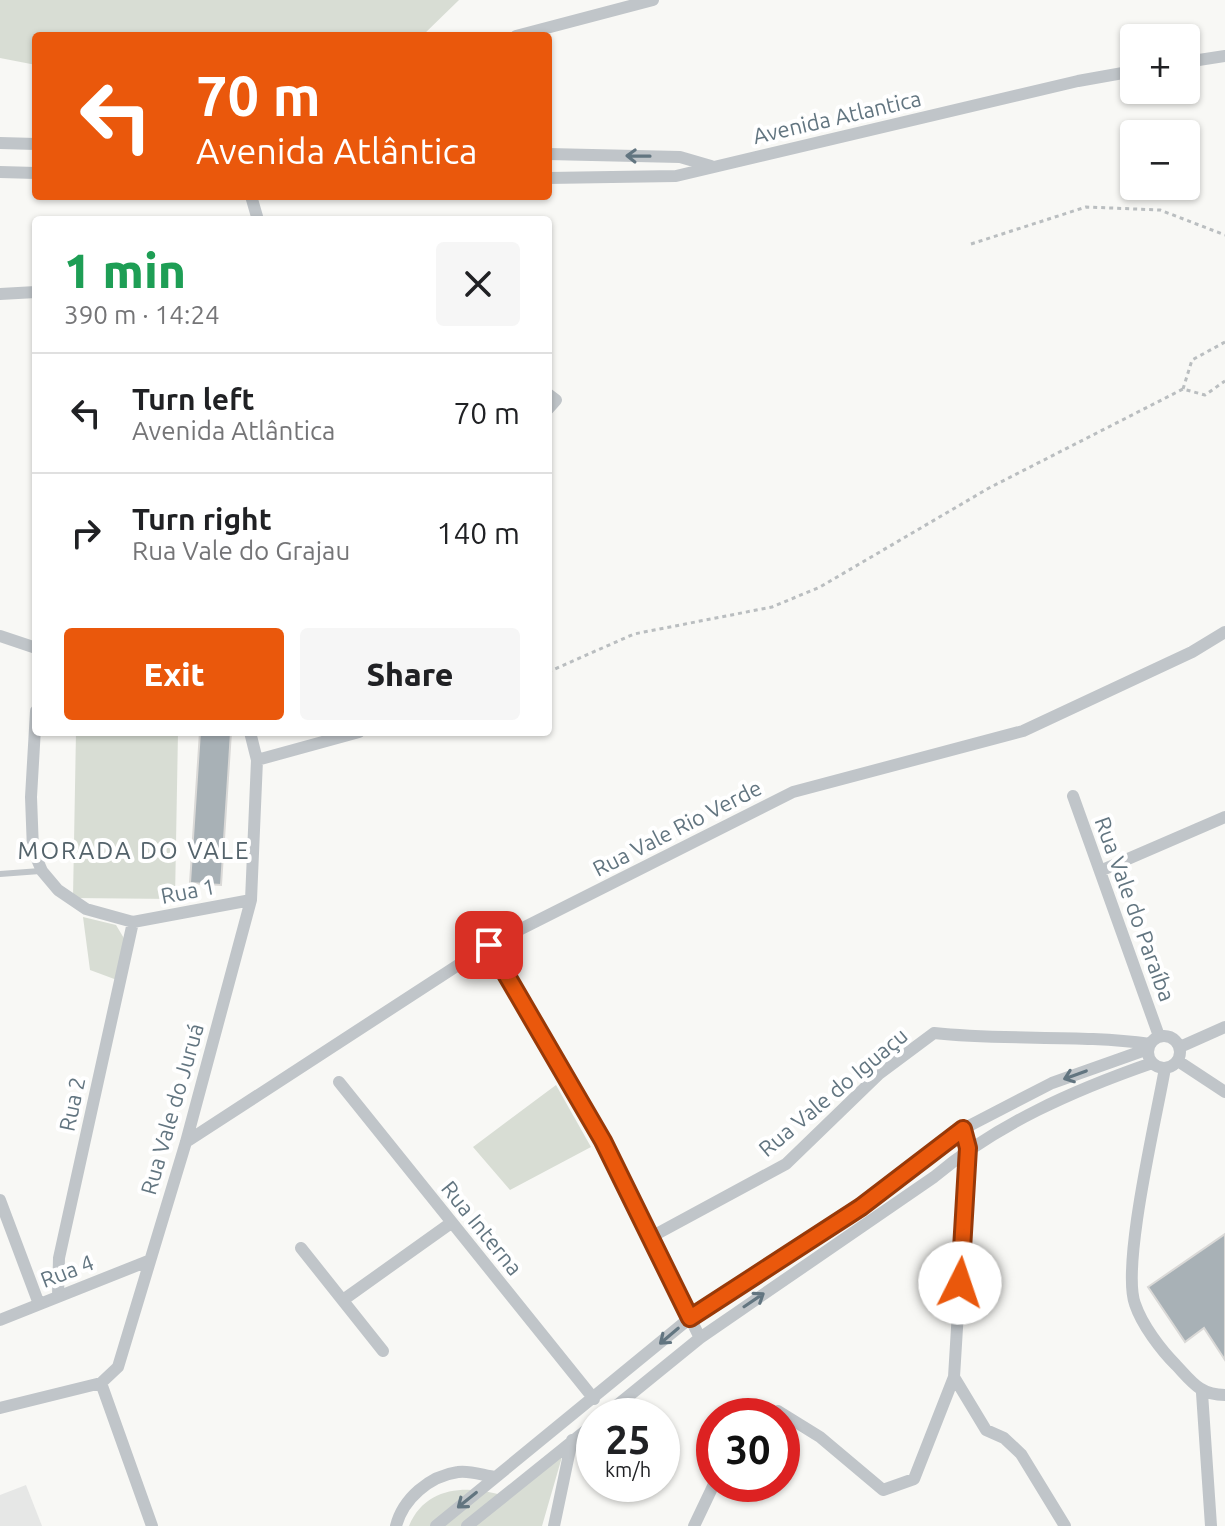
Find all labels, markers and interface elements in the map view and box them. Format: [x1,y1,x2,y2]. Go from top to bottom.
map controls [1120,24,1200,200]
button: + [1120,24,1200,104]
icon: left [64,64,168,168]
text: 70 m [196,64,321,127]
street label: Avenida Atlantica [750,85,924,148]
button: − [1120,120,1200,200]
text: Avenida Atlântica [196,130,478,171]
one-way arrow [625,148,652,163]
button: close [436,242,520,326]
text: 1 min [64,243,186,297]
text: 390 m · 14:24 [64,300,220,329]
text: Turn left [132,382,254,416]
icon: left [64,391,108,435]
text: 70 m [453,396,520,430]
text: Avenida Atlântica [132,416,335,445]
text: Turn right [132,502,272,536]
icon: right [64,511,108,555]
text: 140 m [436,516,520,550]
text: Rua Vale do Grajau [132,536,350,565]
button: Exit [64,628,284,720]
button: Share [300,628,520,720]
street label: Rua Vale Rio Verde [588,774,765,881]
street label: Rua Vale do Paraíba [1090,813,1181,1005]
district label: MORADA DO VALE [18,837,250,864]
street label: Rua 1 [159,873,217,908]
pin [455,911,523,979]
icon: arrive [467,923,511,967]
street label: Rua Vale do Juruá [135,1020,208,1197]
street label: Rua Vale do Iguaçu [753,1022,912,1161]
one-way arrow [1063,1069,1087,1083]
street label: Rua 2 [54,1074,89,1133]
street label: Rua Interna [437,1176,528,1280]
position arrow [918,1241,1002,1325]
street label: Rua 4 [37,1249,97,1292]
one-way arrow [743,1292,765,1309]
one-way arrow [659,1327,680,1345]
speed limit sign: 30 [696,1398,800,1502]
text: 25 [605,1417,651,1462]
text: km/h [605,1458,651,1481]
one-way arrow [458,1491,478,1509]

